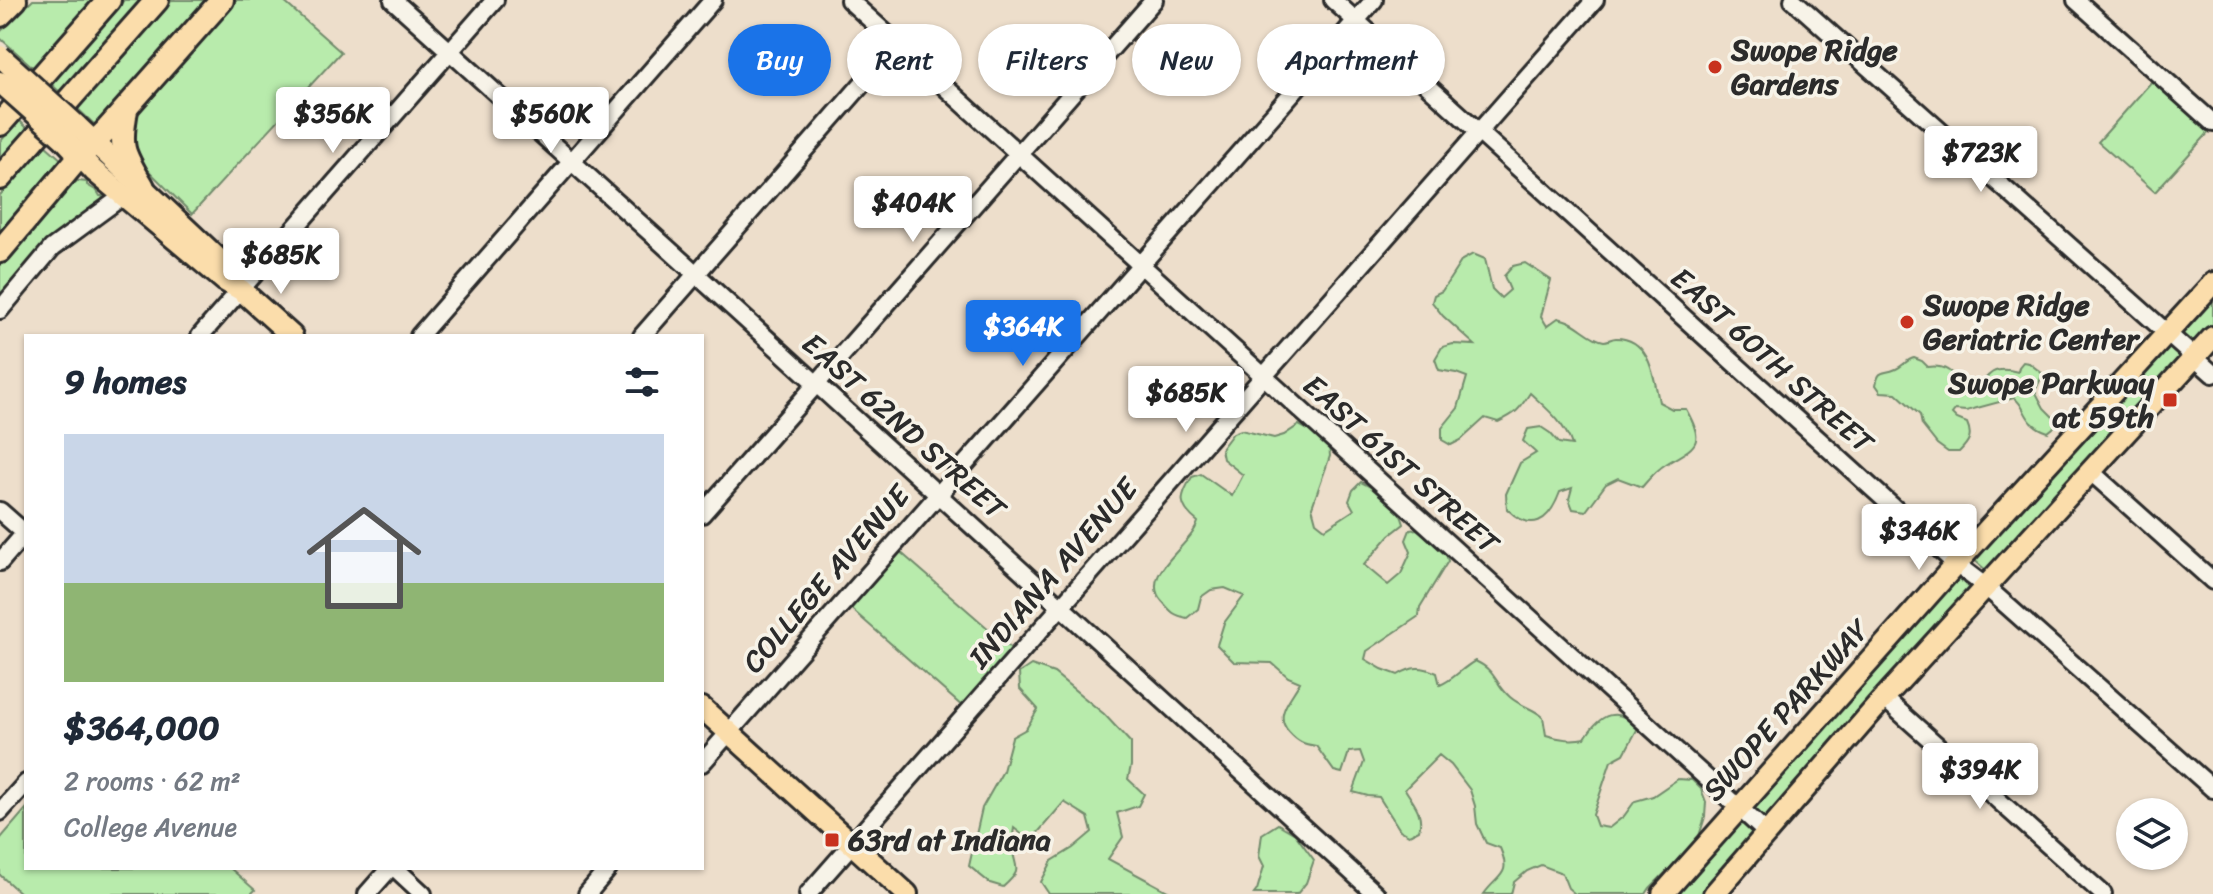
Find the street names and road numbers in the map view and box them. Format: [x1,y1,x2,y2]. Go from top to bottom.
street label: EAST 60TH STREET [1657,253,1888,468]
street label: EAST 62ND STREET [789,319,1021,535]
street label: EAST 61ST STREET [1290,360,1514,569]
street label: INDIANA AVENUE [953,463,1153,682]
street label: COLLEGE AVENUE [728,470,926,686]
street label: SWOPE PARKWAY [1688,605,1885,814]

